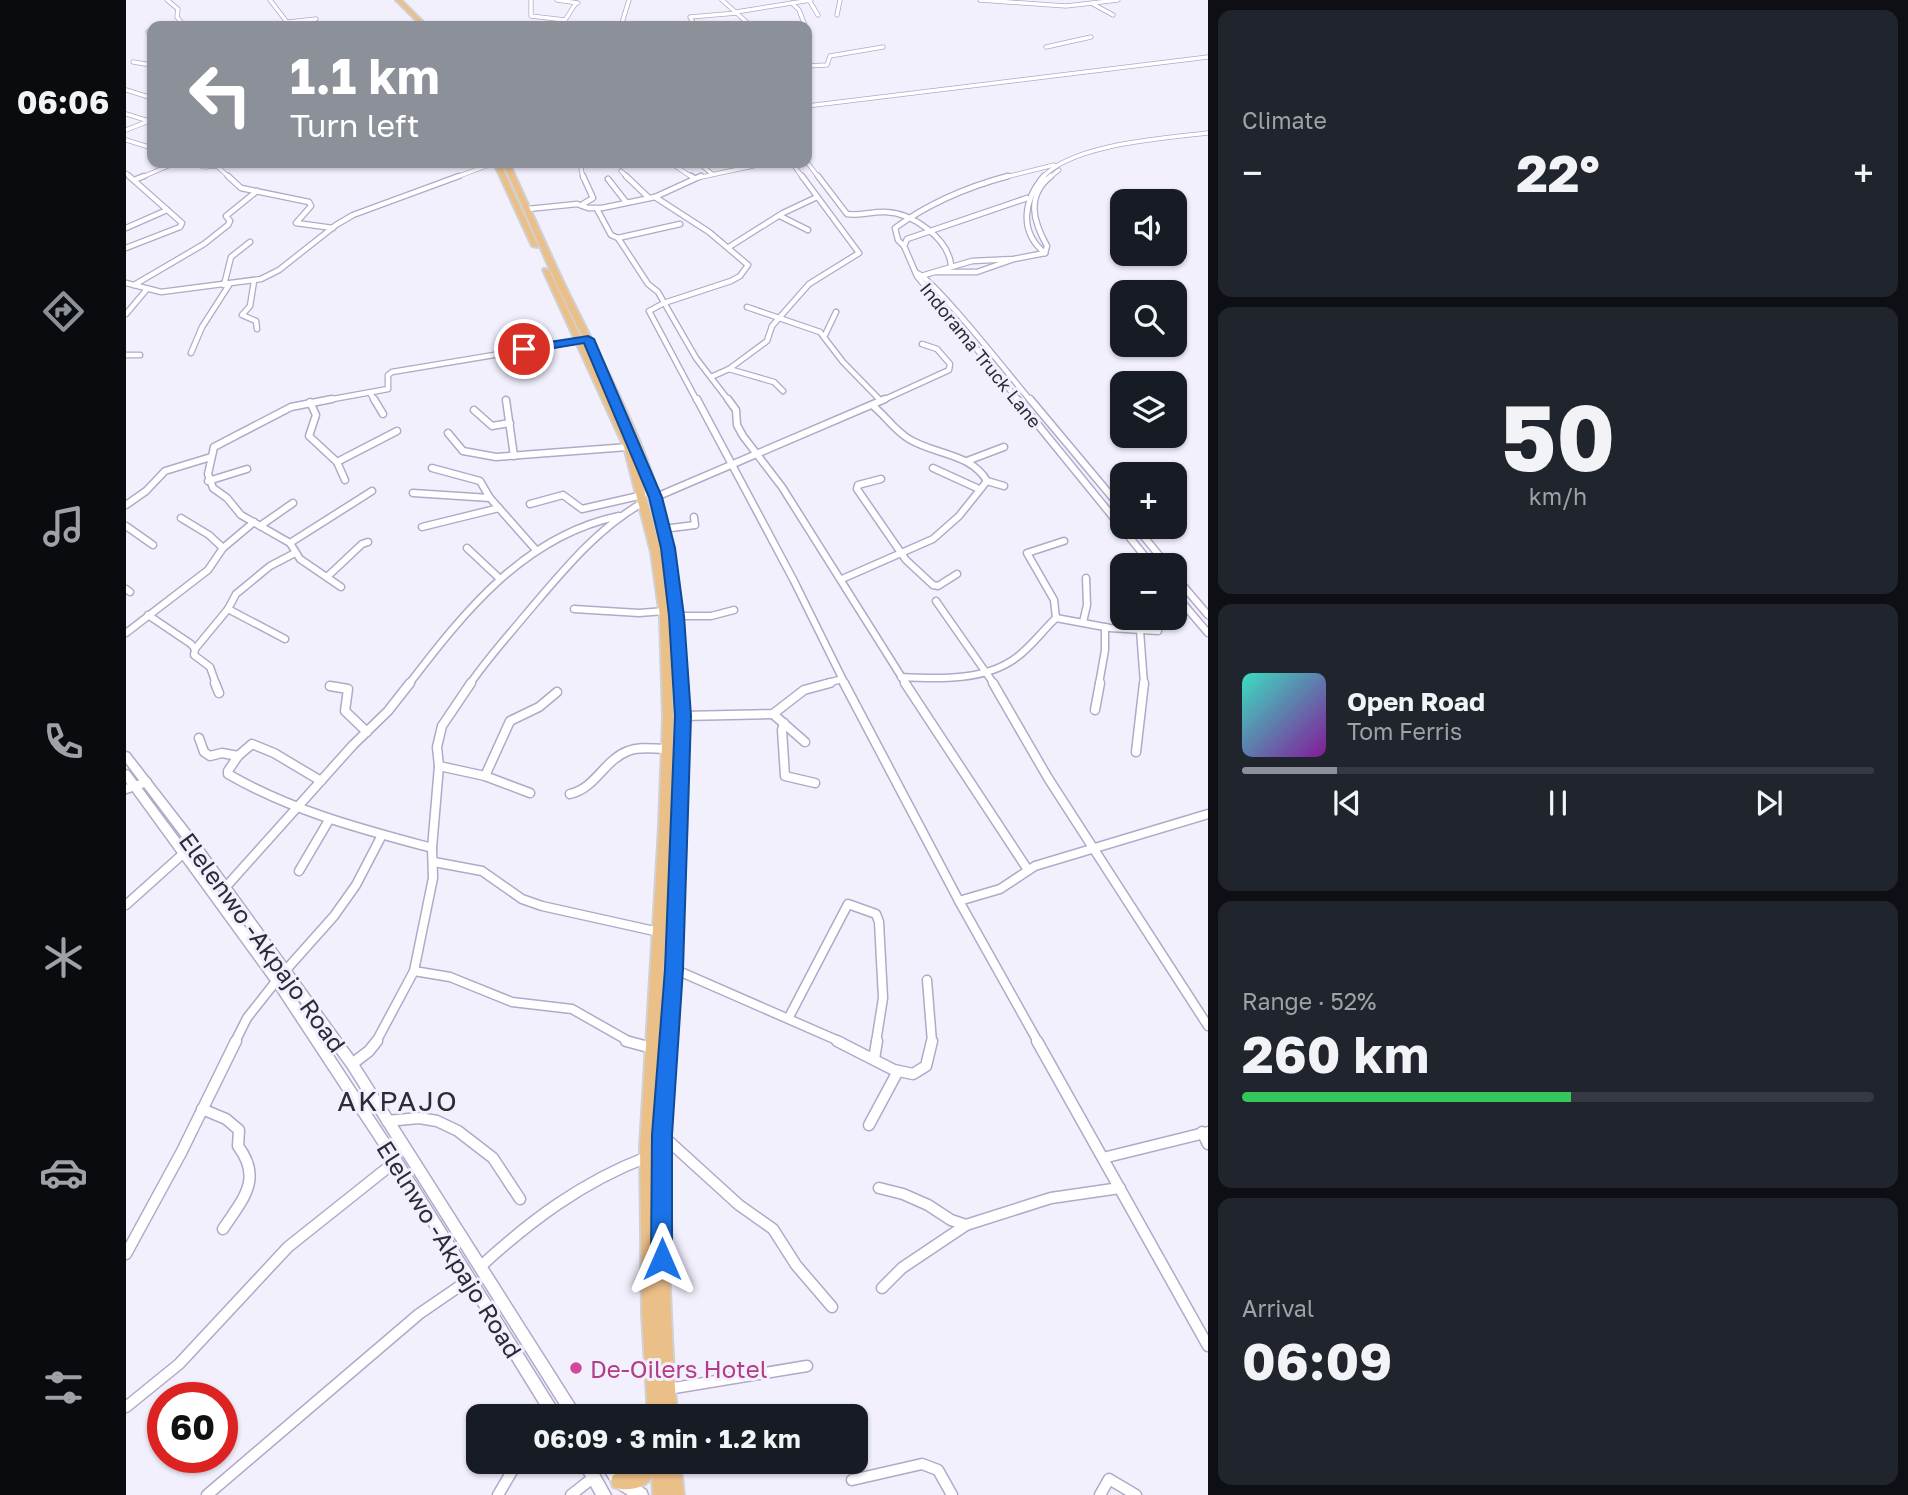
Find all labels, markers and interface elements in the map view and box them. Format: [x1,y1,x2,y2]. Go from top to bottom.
text: 1.1 km [290,46,440,105]
icon: left [175,49,266,140]
text: 06:06 [17,83,109,121]
text: Turn left [290,106,419,144]
text: Climate [1242,106,1327,134]
text: 22° [1516,141,1600,203]
text: − [1242,150,1263,195]
text: + [1853,150,1874,195]
map controls [1110,189,1187,630]
button: sound [1110,189,1187,266]
street label: Indorama Truck Lane [916,278,1046,432]
button: search [1110,280,1187,357]
icon: directions [39,287,88,336]
pin [494,319,554,379]
icon: arrive [505,330,543,368]
button: layers [1110,371,1187,448]
text: 50 [1501,382,1615,491]
button: + [1110,462,1187,539]
text: km/h [1529,482,1587,510]
icon: music [39,502,88,551]
button: − [1110,553,1187,630]
text: Open Road [1347,686,1485,717]
icon: phone [39,717,88,766]
text: Tom Ferris [1347,717,1462,745]
icon: previous [1328,784,1366,822]
icon: pause [1539,784,1577,822]
icon: next [1750,784,1788,822]
street label: Elelenwo -Akpajo Road [174,827,352,1057]
icon: climate [39,933,88,982]
text: Range · 52% [1242,987,1376,1015]
text: 260 km [1242,1022,1429,1084]
district label: AKPAJO [337,1084,459,1117]
street label: Elelnwo -Akpajo Road [371,1135,529,1363]
icon: car [39,1148,88,1197]
position arrow [625,1222,699,1296]
text: Arrival [1242,1294,1314,1322]
text: 06:09 [1242,1329,1392,1391]
place label: De-Oilers Hotel [590,1354,767,1383]
marker: De-Oilers Hotel [568,1360,584,1376]
icon: filters [39,1363,88,1412]
speed limit sign: 60 [147,1382,238,1473]
text: 06:09 · 3 min · 1.2 km [533,1423,801,1454]

